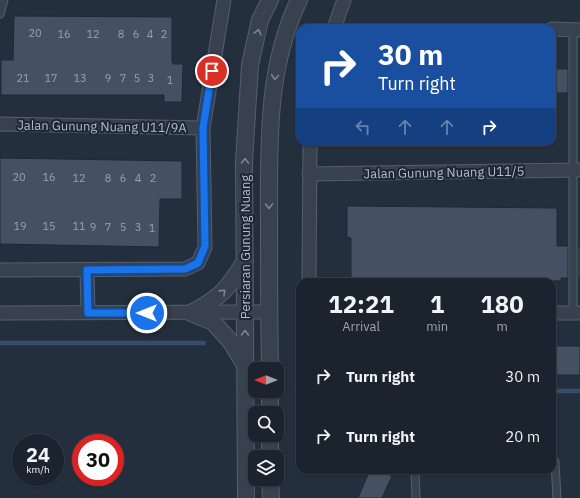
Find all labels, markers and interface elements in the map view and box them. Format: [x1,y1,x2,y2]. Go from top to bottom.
house number: 20 [28,26,42,40]
house number: 16 [57,27,71,41]
house number: 12 [86,27,100,41]
house number: 8 [118,27,124,41]
house number: 6 [133,27,139,41]
house number: 4 [147,27,154,41]
house number: 2 [161,27,167,41]
one-way arrow [253,29,261,35]
text: 30 m [378,36,443,73]
icon: right [312,40,364,92]
pin [195,54,229,88]
icon: arrive [201,60,223,82]
house number: 21 [16,71,30,85]
house number: 17 [44,71,58,85]
house number: 13 [73,71,87,85]
house number: 9 [105,71,111,85]
house number: 7 [120,71,126,85]
house number: 5 [134,71,140,85]
house number: 3 [148,71,154,85]
text: Turn right [378,72,456,95]
house number: 1 [167,73,174,87]
one-way arrow [271,74,280,80]
icon: left [352,116,374,138]
icon: ahead [394,116,416,138]
icon: ahead [436,116,458,138]
icon: right [478,116,500,138]
street label: Jalan Gunung Nuang U11/9A [17,117,187,136]
one-way arrow [240,158,249,164]
street label: Jalan Gunung Nuang U11/5 [363,163,525,182]
house number: 20 [12,170,26,184]
house number: 16 [42,170,56,184]
house number: 12 [72,171,86,185]
house number: 8 [105,171,111,185]
house number: 6 [120,171,126,185]
house number: 4 [135,171,142,185]
house number: 2 [150,171,156,185]
street label: Persiaran Gunung Nuang [237,175,254,319]
one-way arrow [265,203,273,209]
house number: 19 [13,219,27,233]
house number: 15 [42,219,56,233]
house number: 11 [72,219,86,233]
house number: 9 [90,220,96,234]
house number: 7 [105,220,111,234]
house number: 5 [120,220,126,234]
house number: 3 [135,220,141,234]
house number: 1 [149,221,156,235]
text: 12:21 [328,288,394,320]
text: 1 [430,288,444,320]
text: 180 [480,288,524,320]
one-way arrow [218,289,226,297]
position arrow [126,292,168,334]
text: Arrival [342,318,380,335]
text: min [426,318,448,335]
text: m [496,318,508,335]
one-way arrow [241,330,249,336]
north arrow [248,362,284,398]
map controls [248,362,284,486]
icon: right [312,365,334,387]
text: Turn right [346,367,415,386]
text: 30 m [505,367,540,386]
button: search [248,406,284,442]
icon: right [312,425,334,447]
text: Turn right [346,427,415,446]
text: 20 m [505,427,540,446]
speed limit sign: 30 [72,434,124,486]
text: 24 [26,441,50,468]
button: layers [248,450,284,486]
text: km/h [26,463,50,476]

